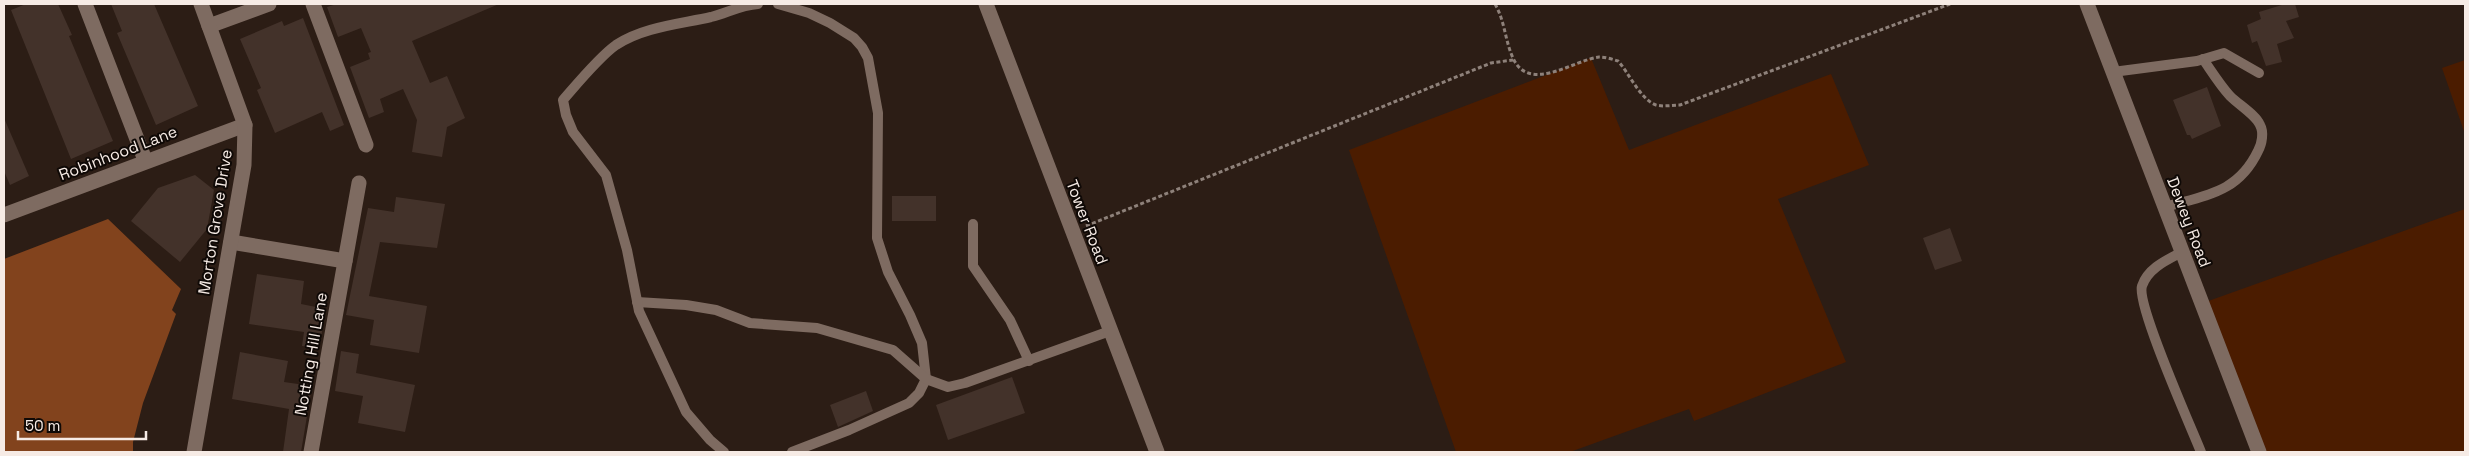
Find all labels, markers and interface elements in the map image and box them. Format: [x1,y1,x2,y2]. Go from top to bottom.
street label: Robinhood Lane [56,121,180,185]
street label: Morton Grove Drive [193,148,237,296]
street label: Dewey Road [2162,174,2216,270]
street label: Tower Road [1061,177,1113,267]
street label: Notting Hill Lane [290,291,332,417]
scale bar [18,408,145,440]
text: 50 m [25,416,60,435]

